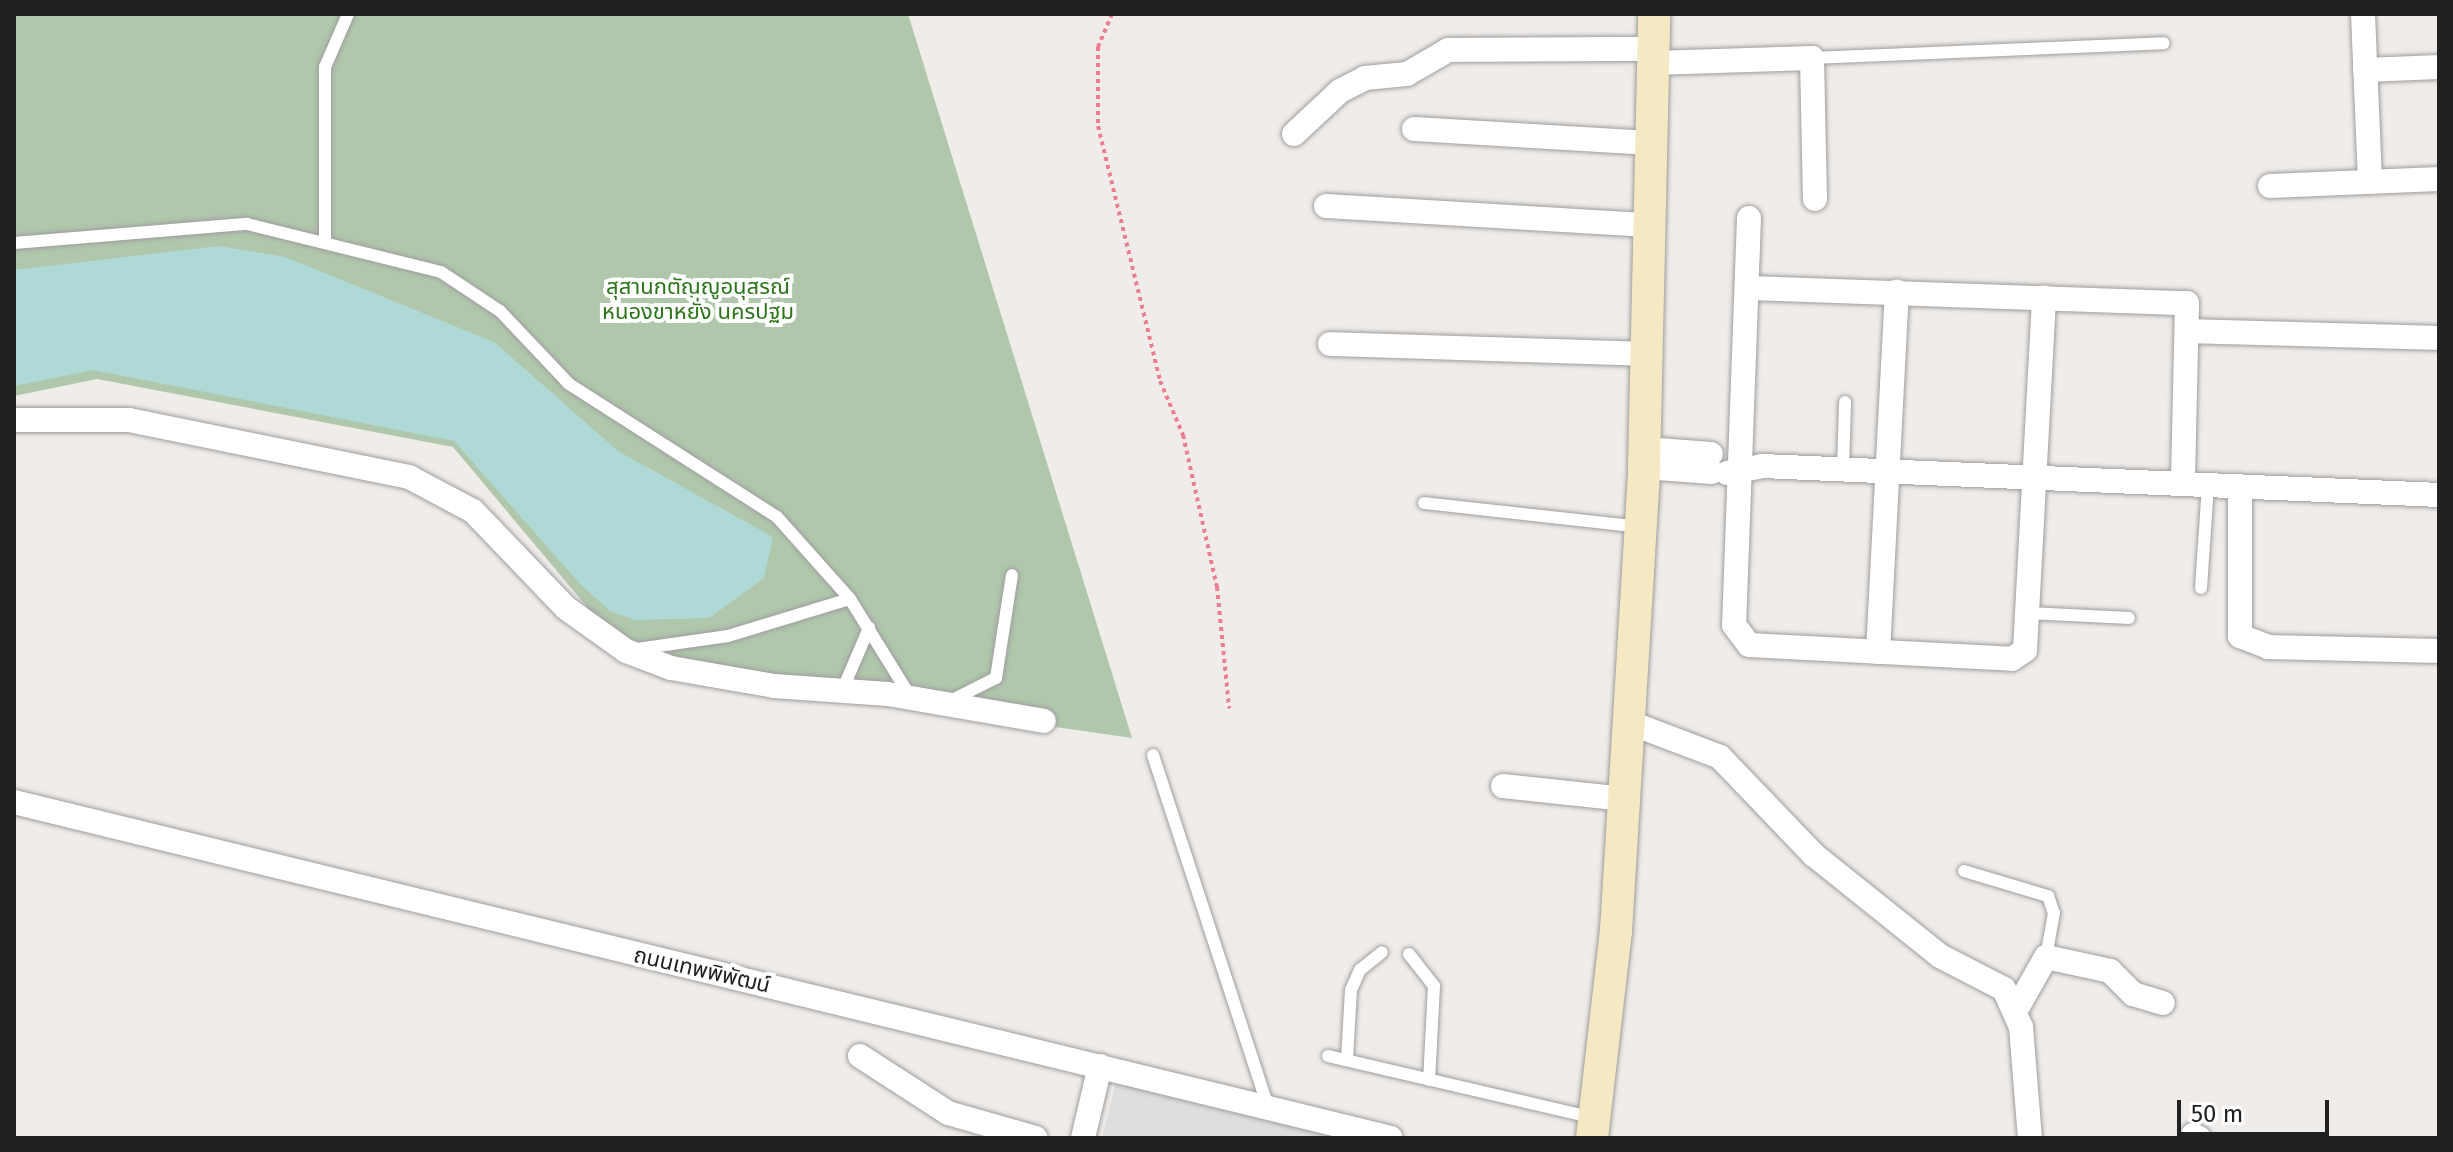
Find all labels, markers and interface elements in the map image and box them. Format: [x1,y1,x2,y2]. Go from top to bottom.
park label: สุสานกตัญญูอนุสรณ์ หนองขาหยั่ง นครปฐม [602,273,794,324]
street label: ถนนเทพพิพัฒน์ [631,941,773,999]
scale bar [2181,1084,2333,1134]
text: 50 m [2191,1100,2243,1128]

